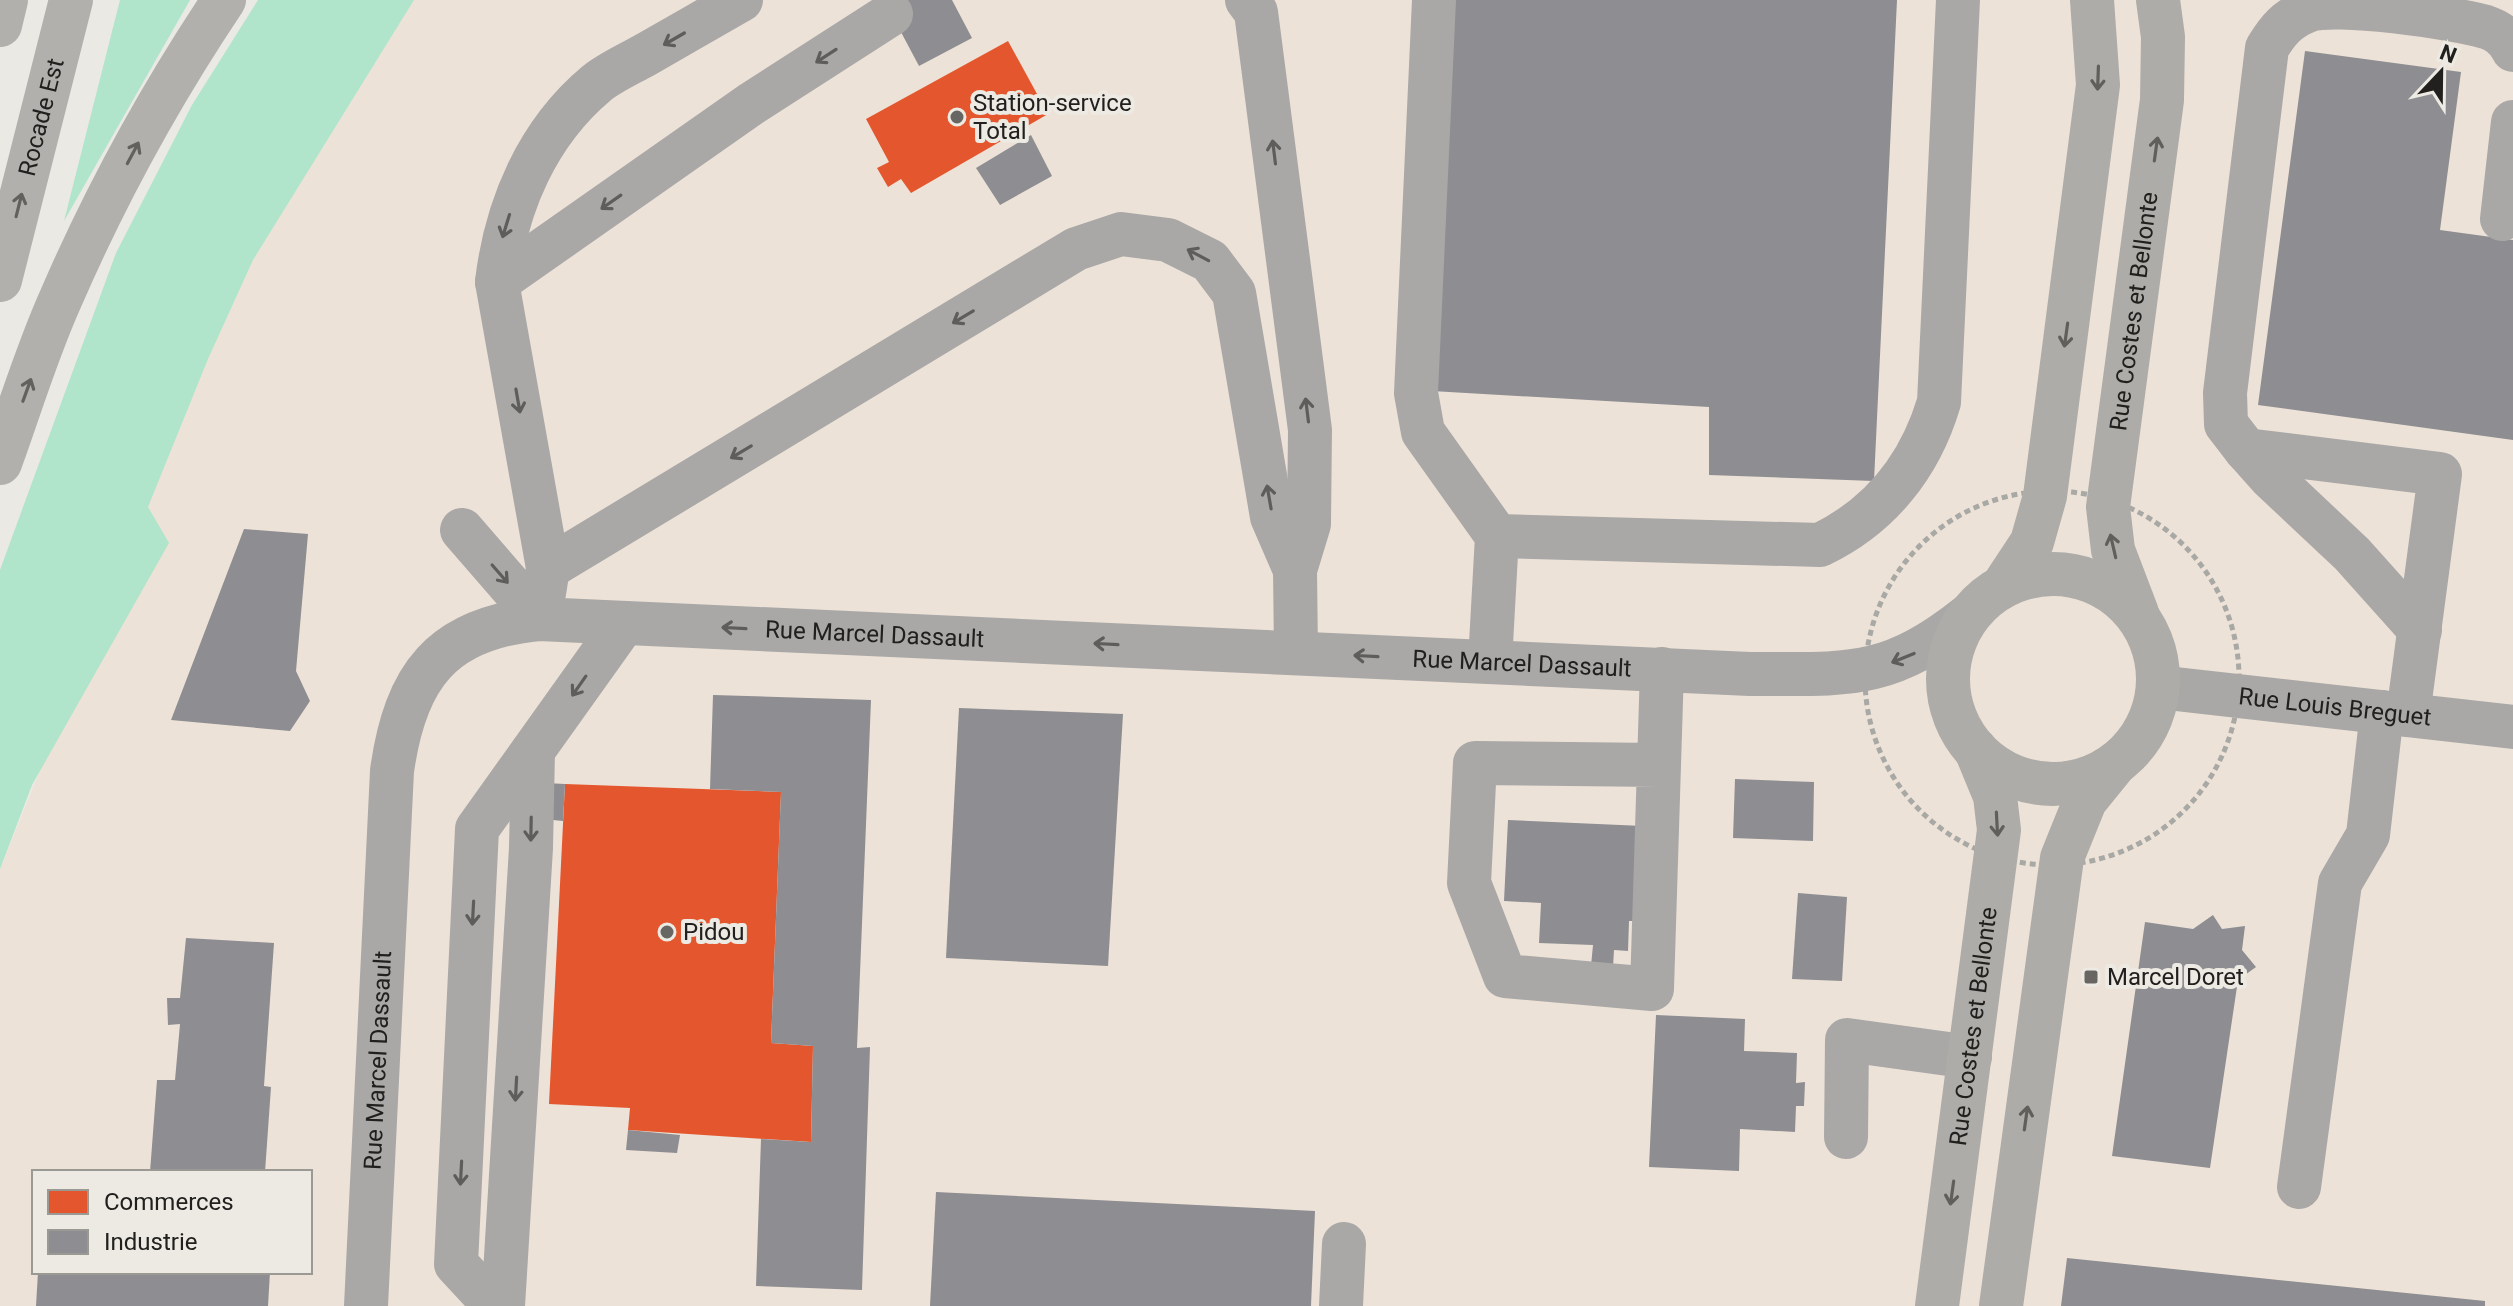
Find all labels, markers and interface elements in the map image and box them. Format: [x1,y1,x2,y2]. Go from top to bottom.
one-way arrow [662,32,686,47]
north arrow [2401,32,2481,112]
text: N [2436,39,2460,68]
one-way arrow [815,48,838,64]
street label: Rocade Est [13,55,70,179]
one-way arrow [2091,64,2106,90]
place label: Station-service Total [973,89,1132,145]
marker: Station-service Total [948,108,966,126]
one-way arrow [2149,137,2164,162]
one-way arrow [1267,139,1282,166]
one-way arrow [125,141,141,165]
street label: Rue Costes et Bellonte [2104,190,2164,433]
one-way arrow [13,192,28,218]
one-way arrow [600,194,622,210]
one-way arrow [498,213,512,238]
one-way arrow [1186,247,1210,263]
one-way arrow [952,309,975,325]
one-way arrow [2058,322,2073,348]
one-way arrow [21,378,35,403]
one-way arrow [512,388,527,413]
one-way arrow [1300,397,1315,424]
one-way arrow [730,444,753,460]
one-way arrow [1260,485,1275,510]
one-way arrow [2105,533,2120,559]
one-way arrow [491,563,509,584]
street label: Rue Marcel Dassault [765,615,985,653]
one-way arrow [721,620,748,635]
one-way arrow [1093,637,1120,652]
street label: Rue Marcel Dassault [1412,645,1632,683]
one-way arrow [1353,649,1380,664]
one-way arrow [1891,652,1916,667]
one-way arrow [571,675,587,697]
street label: Rue Louis Breguet [2237,682,2433,732]
one-way arrow [1990,810,2005,837]
one-way arrow [524,815,539,842]
one-way arrow [466,899,481,926]
street label: Rue Costes et Bellonte [1944,905,2003,1148]
place label: Pidou [683,918,744,946]
marker: Pidou [658,923,676,941]
street label: Rue Marcel Dassault [359,950,397,1171]
place label: Marcel Doret [2107,963,2244,991]
marker: Marcel Doret [2082,968,2100,986]
one-way arrow [509,1075,524,1102]
one-way arrow [2019,1106,2034,1131]
one-way arrow [453,1159,468,1186]
legend [32,1170,312,1274]
one-way arrow [1944,1179,1959,1206]
text: Commerces [104,1188,234,1216]
text: Industrie [104,1228,197,1256]

